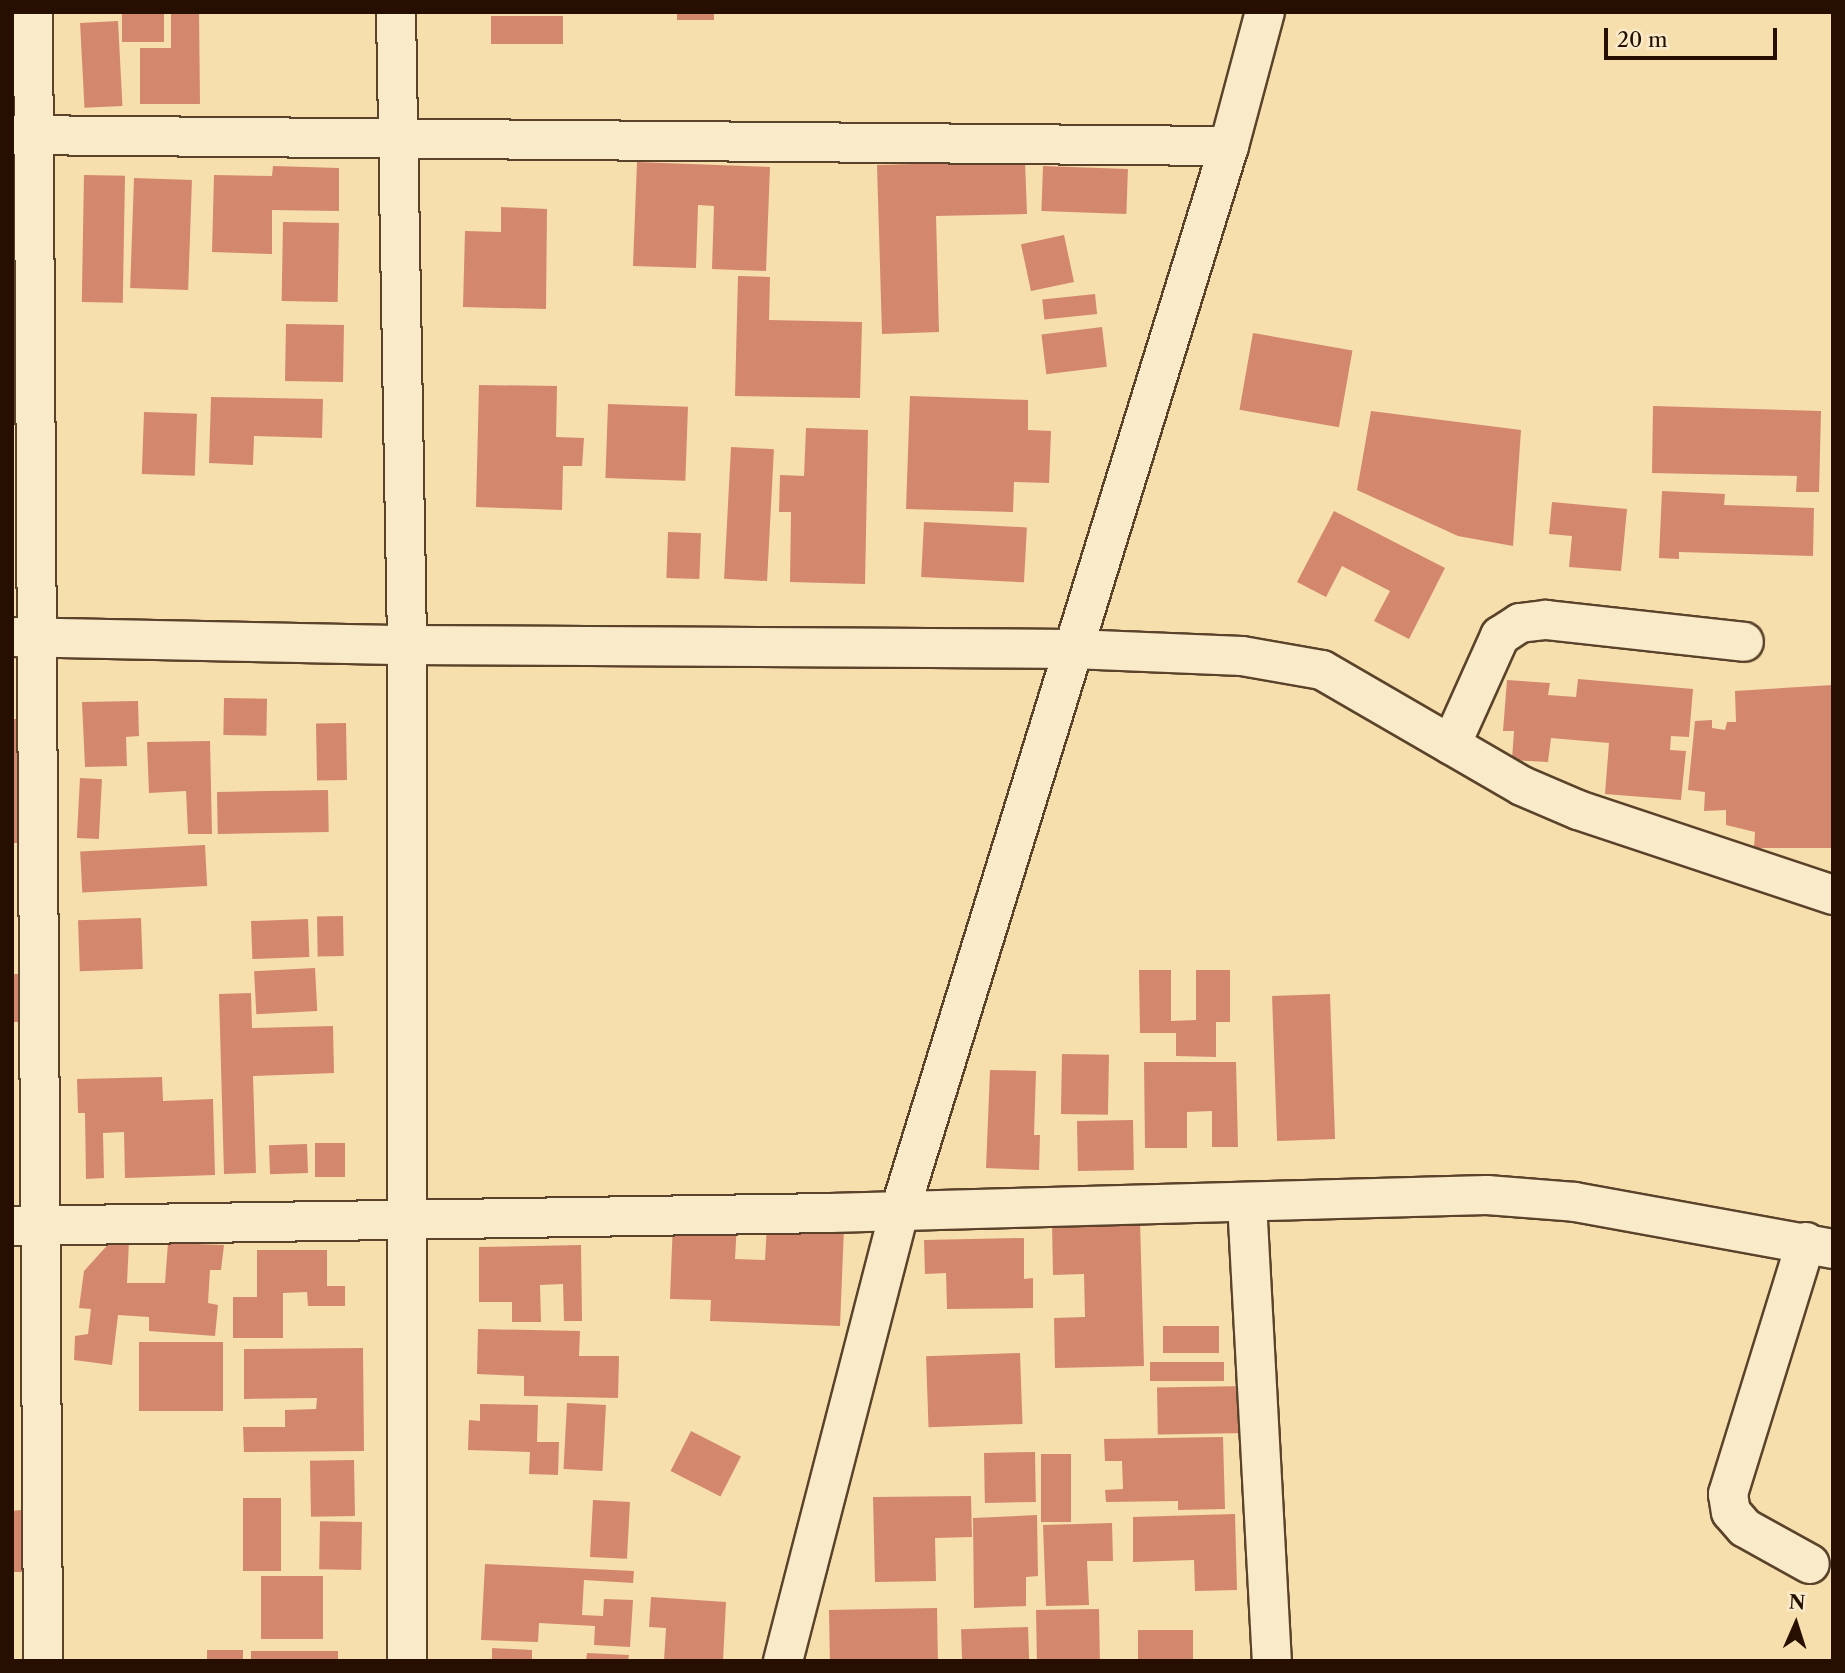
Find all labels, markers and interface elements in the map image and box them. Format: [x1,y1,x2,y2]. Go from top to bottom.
scale bar [1607,14,1780,58]
text: 20 m [1617,27,1668,52]
north arrow [1761,1589,1831,1659]
text: N [1788,1591,1806,1614]

